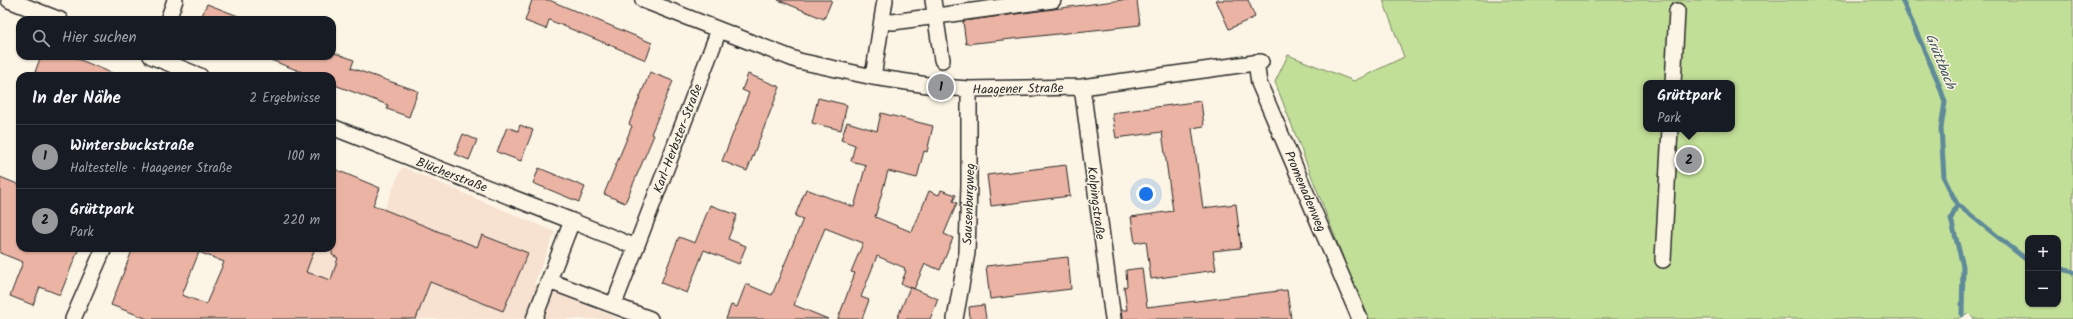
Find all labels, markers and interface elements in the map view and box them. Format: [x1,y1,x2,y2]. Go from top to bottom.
search box [16,16,336,60]
text: Hier suchen [62,26,136,50]
icon: search [30,27,52,49]
water label: Grüttbach [1919,30,1962,94]
pin: 1 [928,72,954,102]
street label: Haagener Straße [972,78,1064,101]
popup [1643,80,1735,132]
street label: Karl-Herbster-Straße [648,81,709,196]
text: Grüttpark [1657,84,1721,108]
text: In der Nähe [32,85,121,112]
text: 2 Ergebnisse [250,88,320,109]
text: Park [1657,108,1681,129]
text: Wintersbuckstraße [70,134,194,158]
pin: 2 [1676,145,1702,175]
text: 1 [43,146,47,167]
text: 100 m [287,146,320,167]
street label: Promenadenweg [1278,148,1331,236]
street label: Blücherstraße [413,152,490,199]
text: Haltestelle · Haagener Straße [70,158,232,179]
street label: Sausenburgweg [958,163,981,245]
street label: Kolpingstraße [1081,165,1110,241]
your location [1136,184,1156,204]
text: Grüttpark [70,198,134,222]
text: 2 [41,210,49,231]
text: 220 m [283,210,320,231]
text: Park [70,222,94,243]
map controls [2025,235,2061,307]
button: + [2025,235,2061,271]
button: − [2025,271,2061,307]

